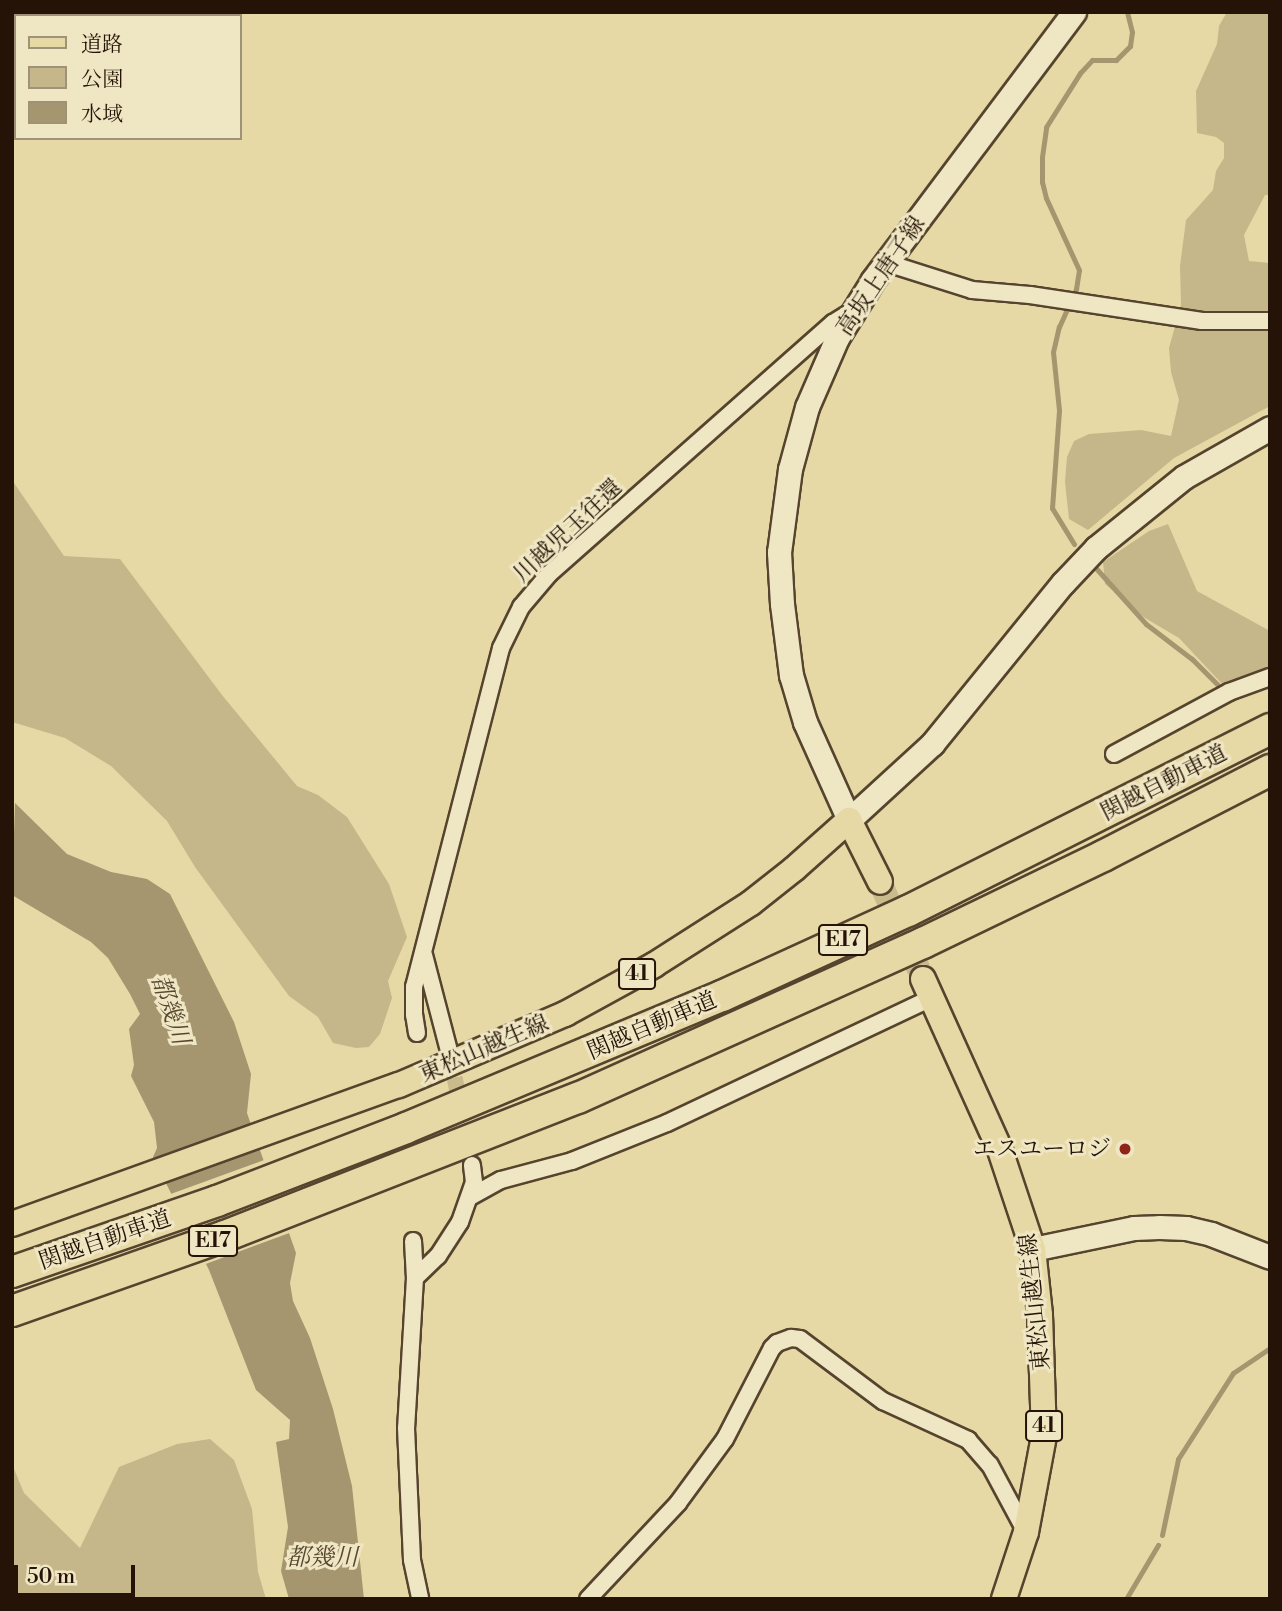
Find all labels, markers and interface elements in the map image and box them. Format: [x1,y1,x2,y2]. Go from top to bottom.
legend [14,14,242,140]
text: 道路 [81,32,123,58]
text: 公園 [81,67,123,93]
text: 水域 [81,102,123,128]
street label: 高坂上唐子線 [831,211,931,341]
street label: 川越児玉往還 [508,474,628,588]
street label: 関越自動車道 [1096,739,1232,827]
road number: E17 [817,922,869,958]
road number: 41 [618,956,656,992]
water label: 都幾川 [144,971,194,1049]
street label: 関越自動車道 [583,986,721,1066]
street label: 東松山越生線 [415,1009,553,1089]
place label: エスユーロジ [973,1135,1111,1163]
marker: エスユーロジ [1117,1141,1133,1157]
street label: 関越自動車道 [35,1204,175,1276]
road number: E17 [187,1224,239,1258]
street label: 東松山越生線 [1014,1232,1056,1372]
road number: 41 [1025,1408,1063,1444]
water label: 都幾川 [286,1545,358,1573]
scale bar [18,1552,138,1596]
text: 50 m [27,1564,75,1590]

